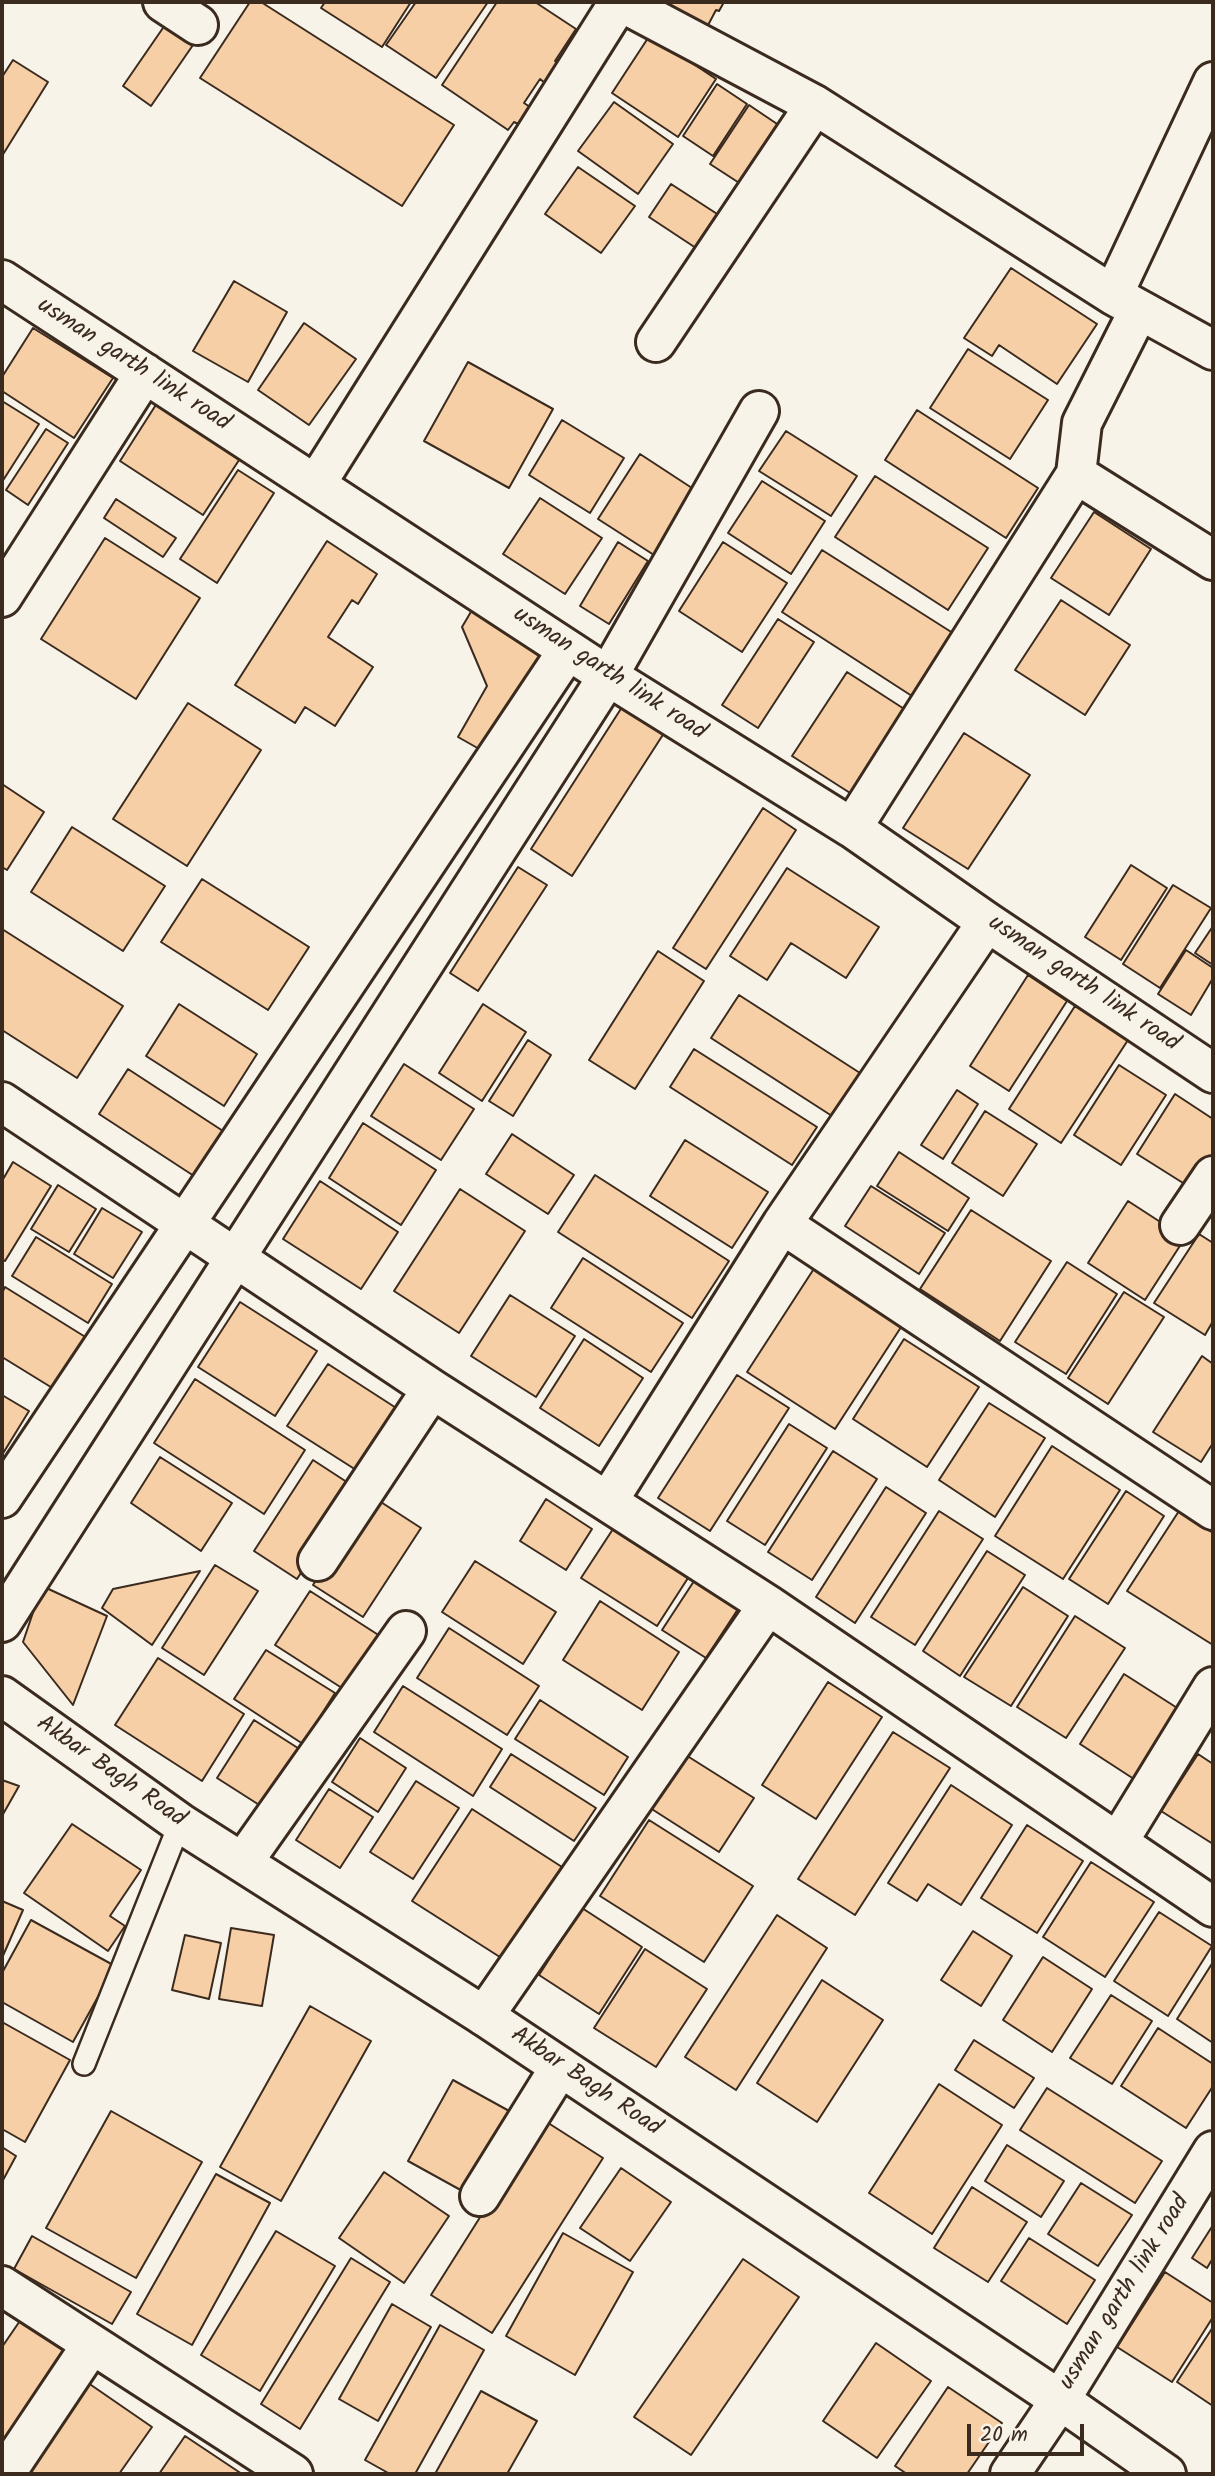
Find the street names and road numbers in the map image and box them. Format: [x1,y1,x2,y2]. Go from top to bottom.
street label: usman garth link road [31,293,235,439]
street label: usman garth link road [507,602,711,748]
street label: usman garth link road [982,910,1184,1060]
street label: Akbar Bagh Road [30,1711,190,1835]
street label: Akbar Bagh Road [504,2022,666,2144]
street label: usman garth link road [1054,2190,1198,2396]

